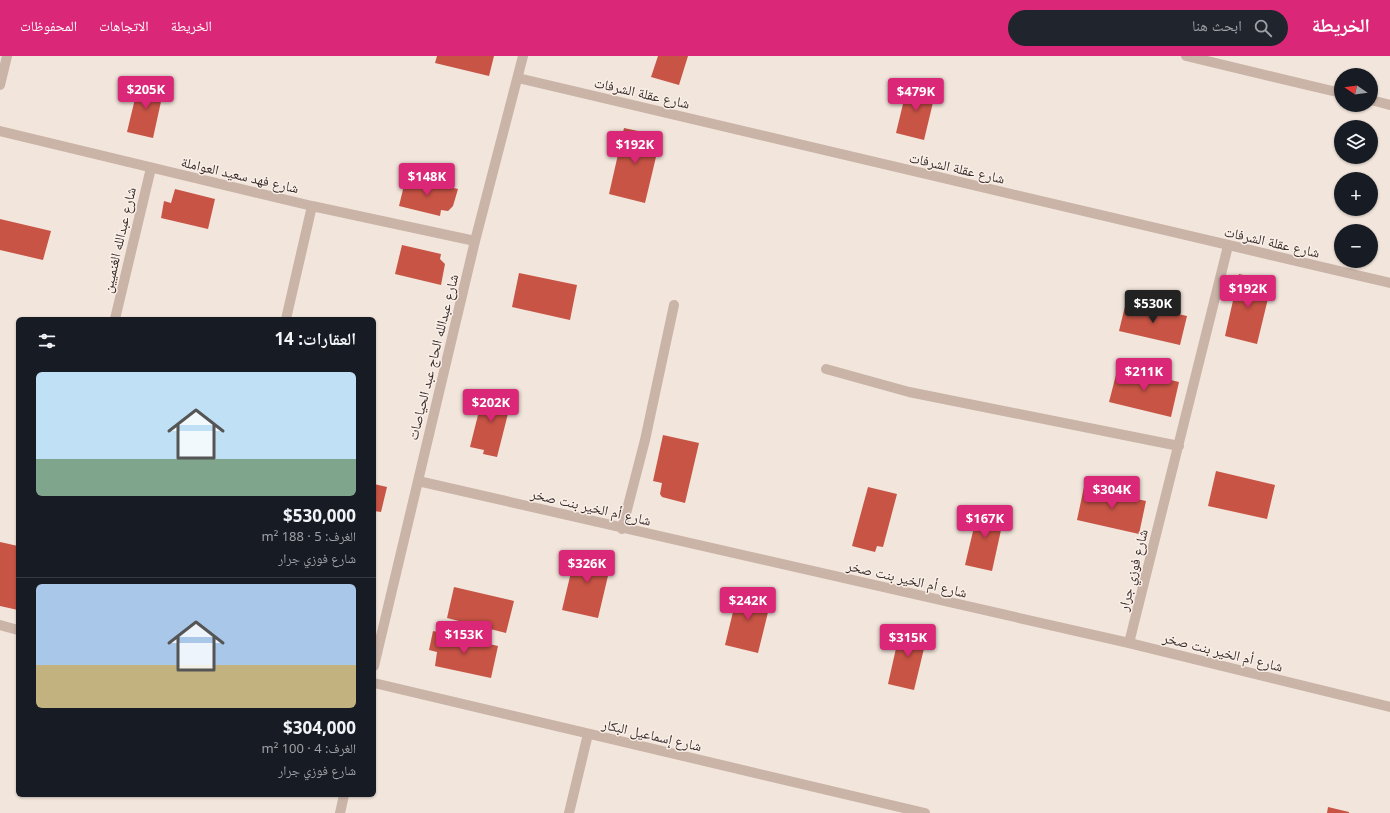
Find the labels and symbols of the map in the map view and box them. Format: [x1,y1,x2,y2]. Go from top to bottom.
north arrow [1334,68,1378,112]
street label: شارع عقلة الشرفات [592,72,692,114]
pin: $205K [118,76,174,110]
pin: $479K [888,78,944,112]
pin: $192K [607,131,663,165]
street label: شارع عقلة الشرفات [907,147,1007,189]
street label: شارع فهد سعيد العواملة [179,152,301,198]
pin: $148K [399,163,455,197]
street label: شارع عبدالله الغنميين [97,185,141,295]
street label: شارع عقلة الشرفات [1222,221,1322,263]
street label: شارع عبدالله الحاج عبد الحياصات [403,272,463,442]
pin: $192K [1220,275,1276,309]
pin: $530K [1125,290,1181,324]
pin: $211K [1116,358,1172,392]
pin: $202K [463,389,519,423]
pin: $304K [1084,476,1140,510]
street label: شارع أم الخير بنت صخر [528,483,653,531]
pin: $167K [957,505,1013,539]
street label: شارع فوزي جرار [1113,527,1154,614]
pin: $326K [559,550,615,584]
street label: شارع أم الخير بنت صخر [844,555,969,603]
pin: $242K [720,587,776,621]
pin: $153K [436,621,492,655]
pin: $315K [880,624,936,658]
street label: شارع أم الخير بنت صخر [1160,627,1285,677]
street label: شارع إسماعيل البكار [599,714,704,756]

